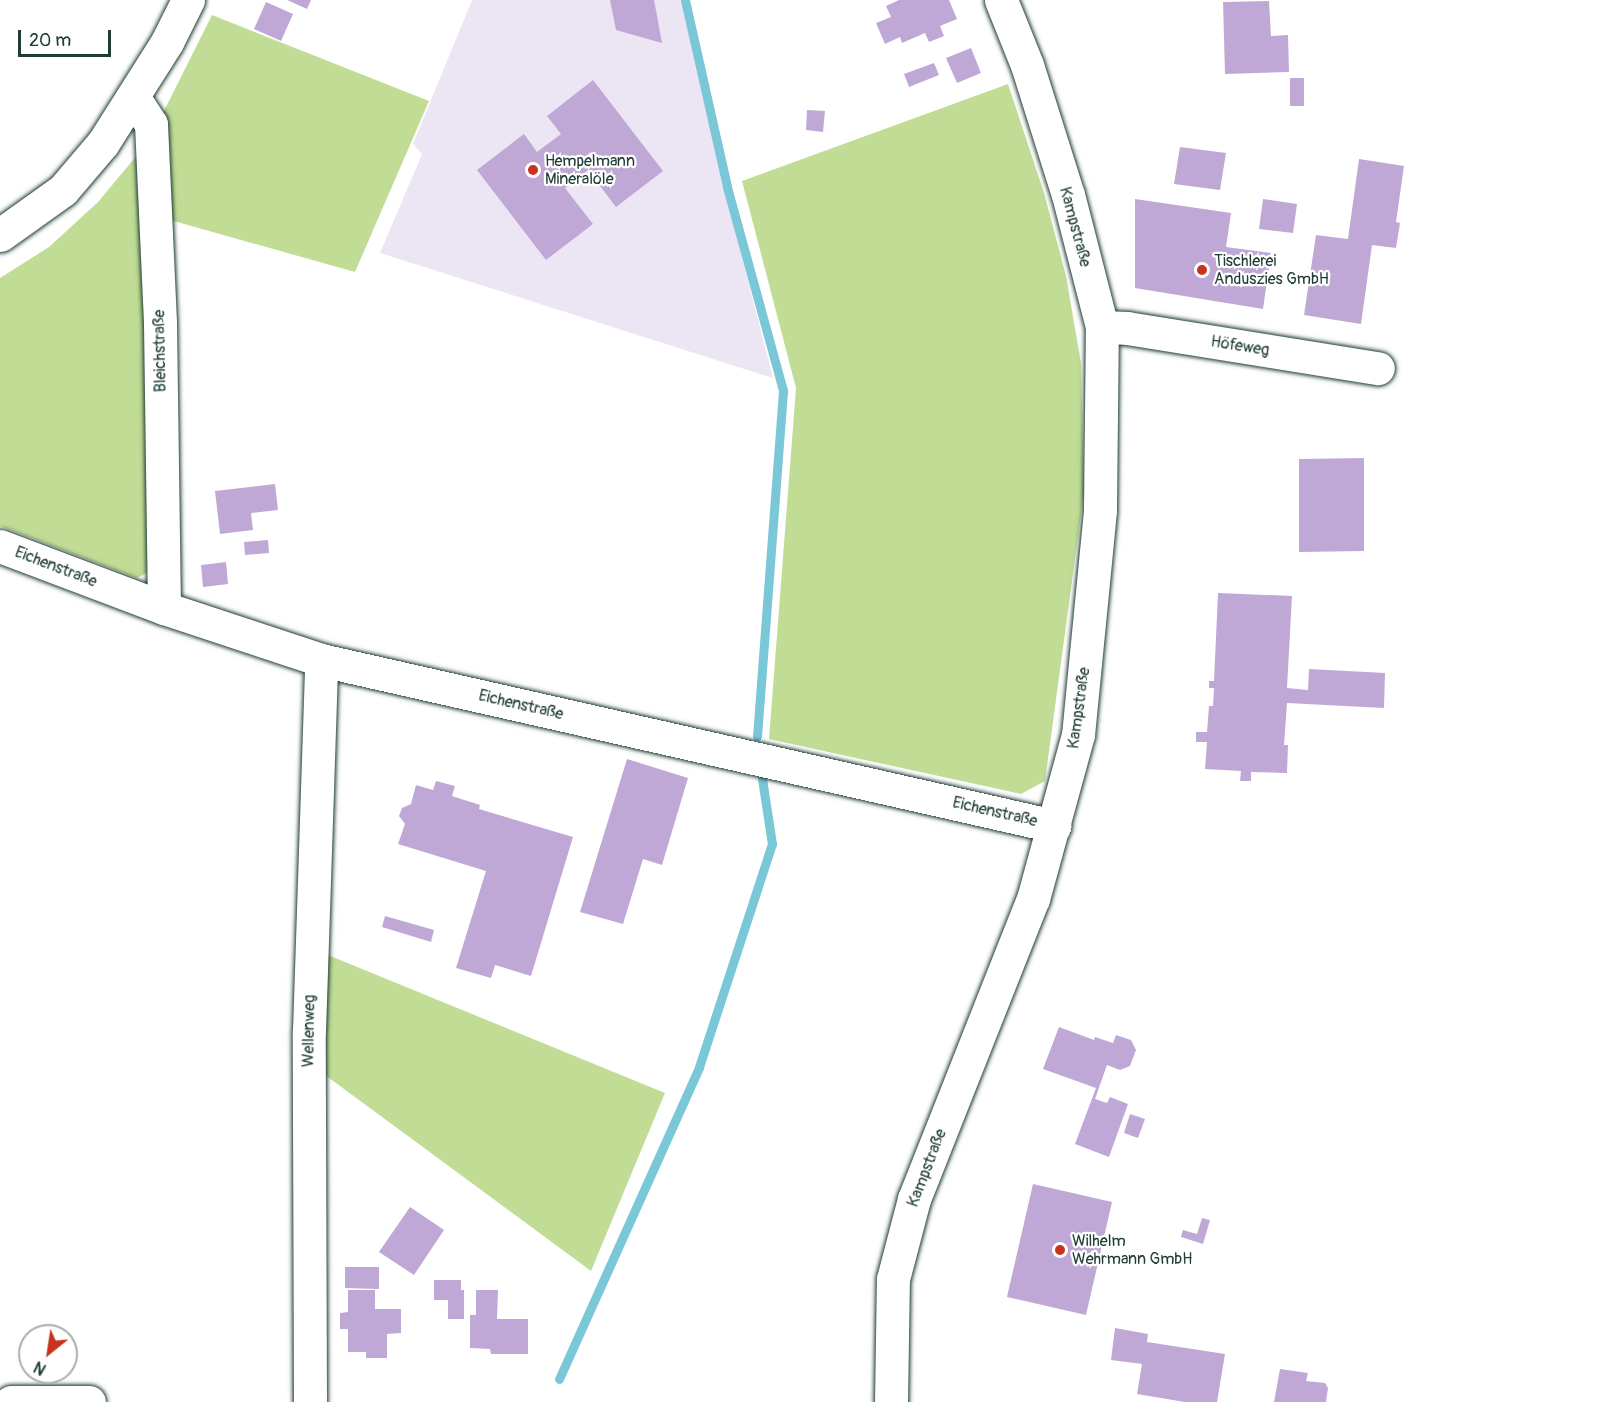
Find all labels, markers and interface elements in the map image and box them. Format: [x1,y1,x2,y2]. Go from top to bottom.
scale bar [21,18,114,56]
text: 20 m [29,29,71,52]
place label: Hempelmann Mineralöle [545,151,635,189]
marker: Hempelmann Mineralöle [526,163,540,177]
street label: Kampstraße [1055,185,1095,269]
place label: Tischlerei Anduszies GmbH [1214,251,1329,289]
marker: Tischlerei Anduszies GmbH [1195,263,1209,277]
street label: Bleichstraße [150,310,170,392]
street label: Höfeweg [1209,332,1271,360]
street label: Eichenstraße [12,543,100,591]
street label: Kampstraße [1064,666,1094,750]
street label: Eichenstraße [477,686,565,724]
street label: Eichenstraße [951,793,1039,831]
street label: Wellenweg [299,995,319,1067]
street label: Kampstraße [903,1126,951,1210]
place label: Wilhelm Wehrmann GmbH [1072,1231,1192,1269]
marker: Wilhelm Wehrmann GmbH [1053,1243,1067,1257]
north arrow [18,1324,78,1384]
text: N [30,1356,50,1379]

